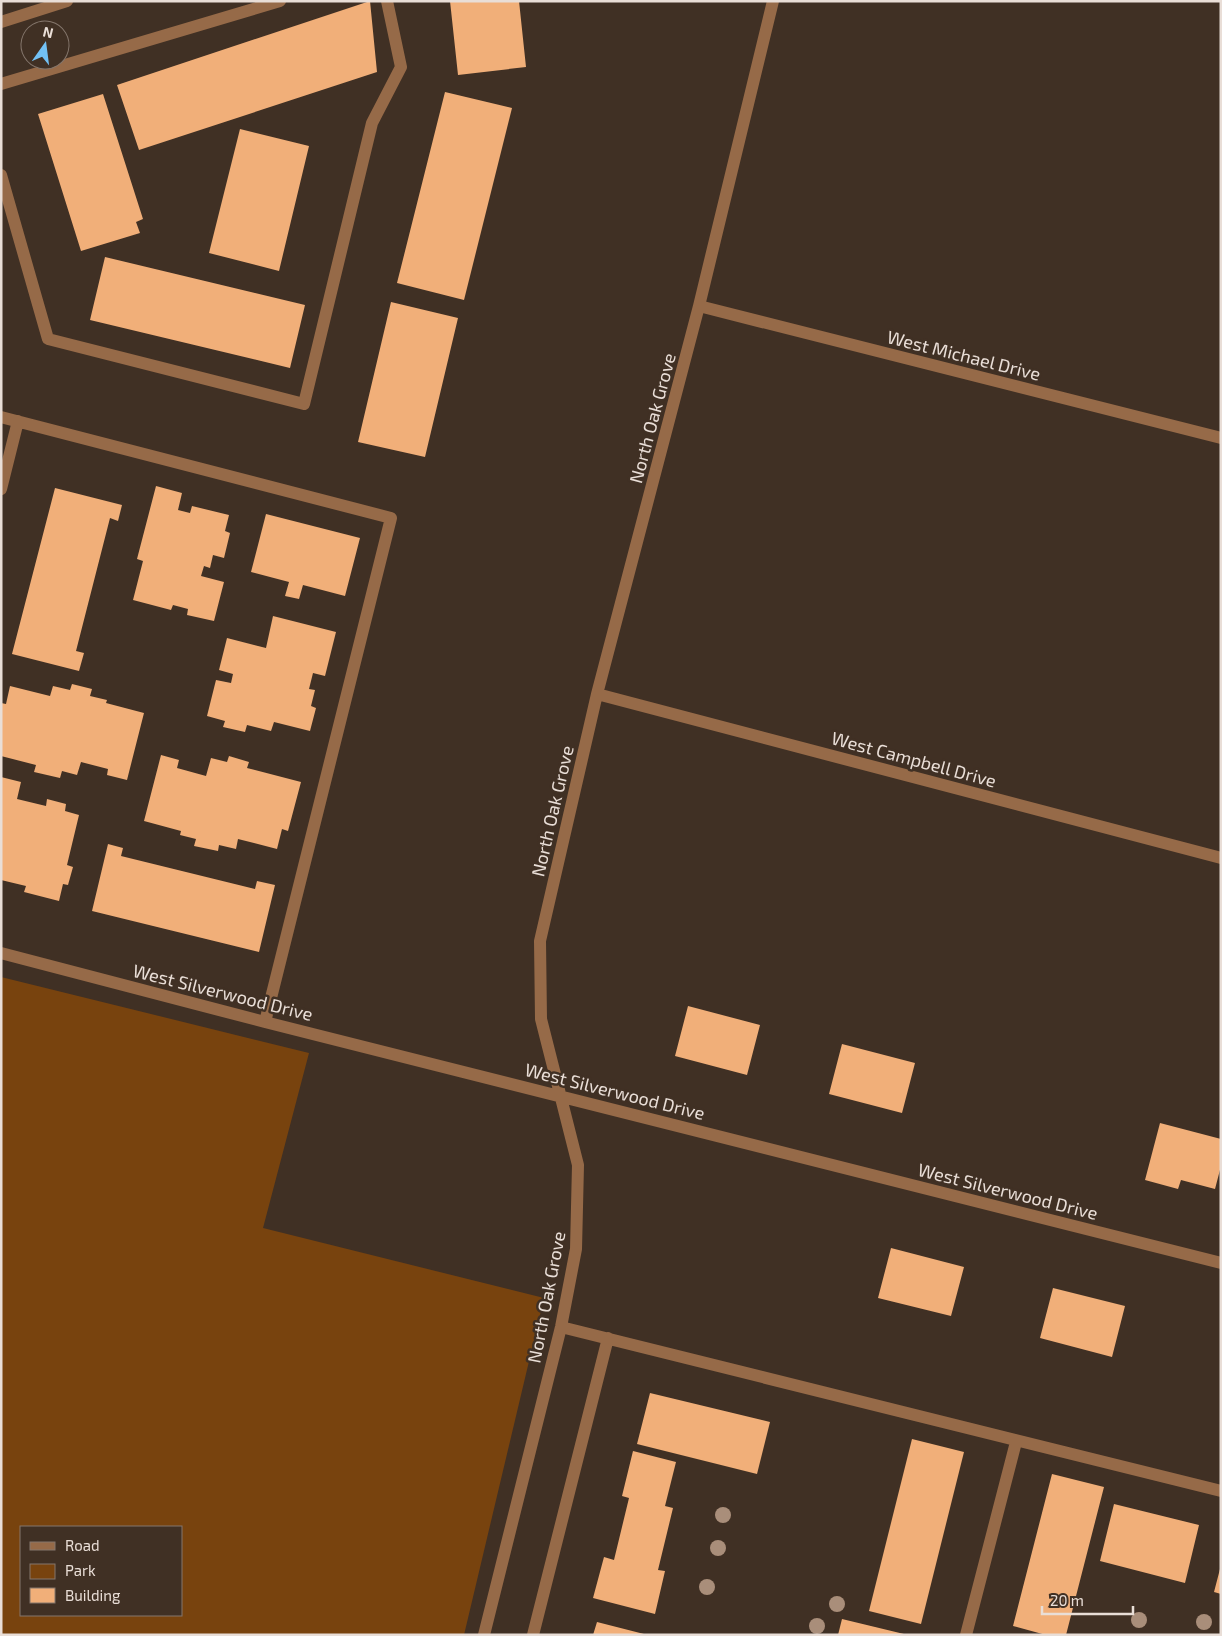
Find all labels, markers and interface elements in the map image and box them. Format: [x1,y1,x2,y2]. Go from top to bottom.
north arrow [20,20,70,70]
text: N [41,22,55,41]
street label: West Michael Drive [885,325,1043,385]
street label: North Oak Grove [624,350,680,486]
street label: West Campbell Drive [829,726,999,792]
street label: North Oak Grove [526,743,578,879]
street label: West Silverwood Drive [131,959,315,1025]
street label: West Silverwood Drive [523,1058,707,1124]
street label: West Silverwood Drive [916,1158,1100,1224]
street label: North Oak Grove [522,1229,570,1365]
legend [20,1526,182,1616]
text: Road [65,1536,100,1554]
text: Park [65,1561,96,1579]
scale bar [1042,1584,1133,1616]
text: Building [65,1586,121,1604]
text: 20 m [1050,1591,1084,1609]

